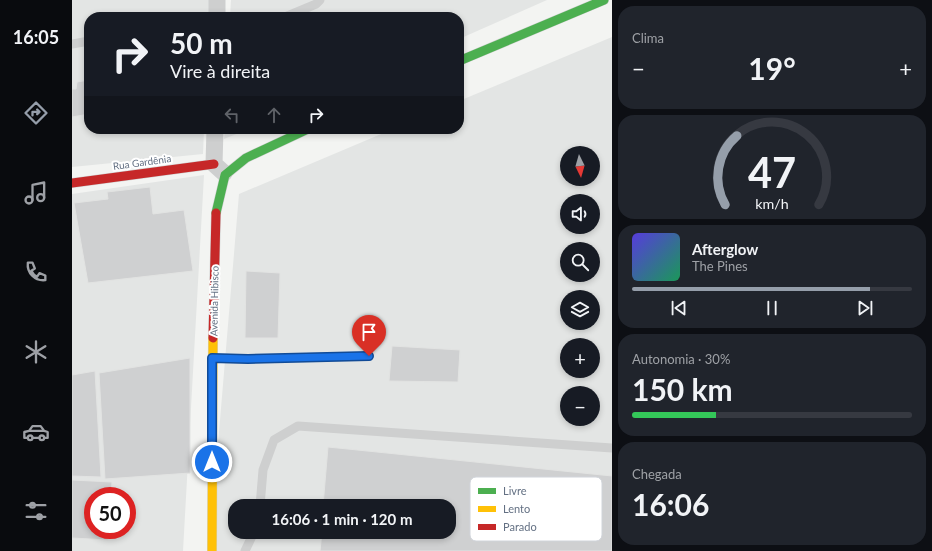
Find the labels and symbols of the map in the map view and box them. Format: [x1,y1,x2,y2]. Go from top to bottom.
north arrow [560,146,600,186]
street label: Rua Gardênia [112,152,172,172]
street label: Avenida Hibisco [207,265,221,336]
pin [352,315,386,356]
position arrow [191,441,233,483]
legend [470,477,602,541]
text: Livre [503,484,527,497]
speed limit sign: 50 [84,487,136,539]
text: Lento [503,502,530,515]
text: Parado [503,520,537,533]

